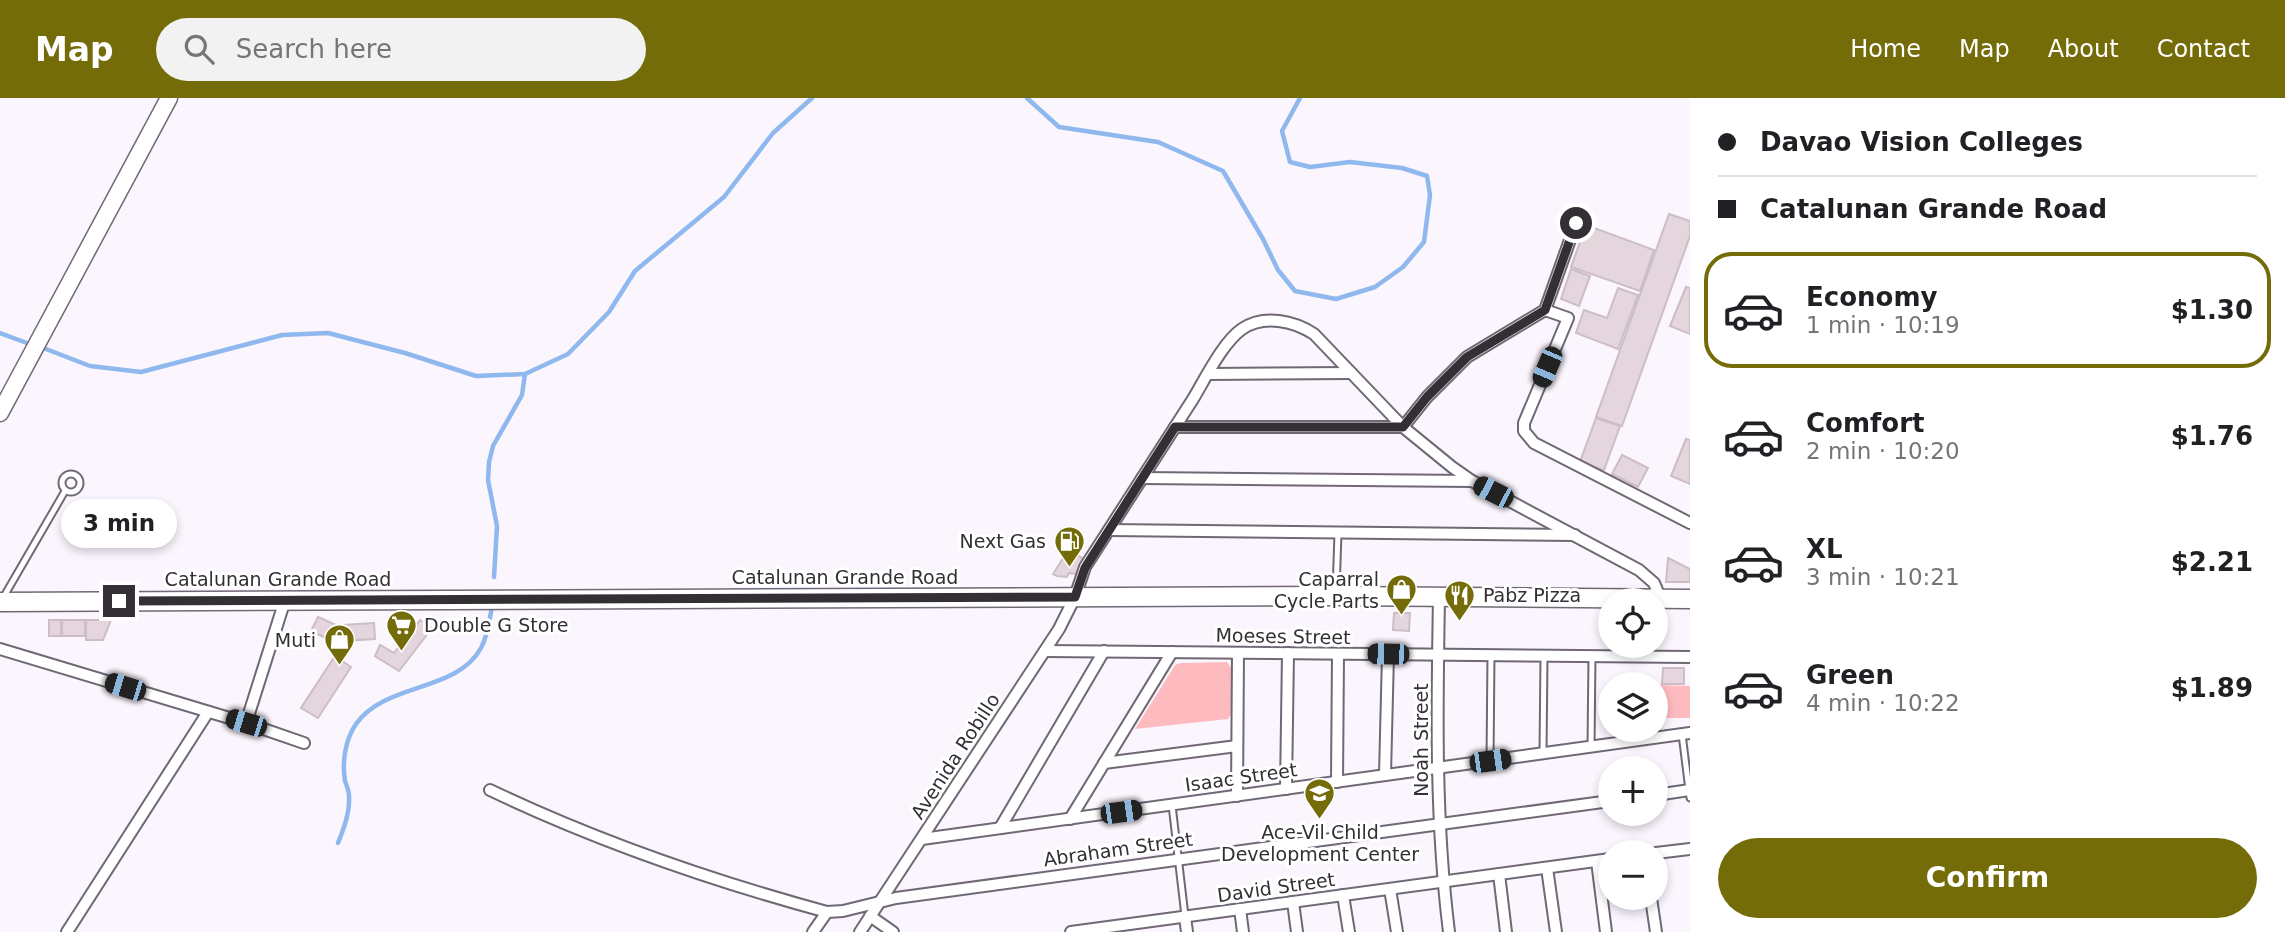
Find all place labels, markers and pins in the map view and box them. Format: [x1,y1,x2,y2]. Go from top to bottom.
fuel station icon: Next Gas [1052,524,1086,568]
place label: Next Gas [959,530,1046,552]
place label: Caparral Cycle Parts [1274,568,1379,612]
shop icon: Caparral Cycle Parts [1385,573,1419,617]
restaurant icon: Pabz Pizza [1443,578,1477,622]
place label: Pabz Pizza [1483,584,1581,606]
supermarket icon: Double G Store [384,608,418,652]
place label: Double G Store [424,614,568,636]
shop icon: Muti [322,623,356,667]
place label: Muti [275,629,316,651]
school or university icon: Ace-Vil Child Development Center [1303,776,1337,820]
place label: Ace-Vil Child Development Center [1221,821,1419,865]

